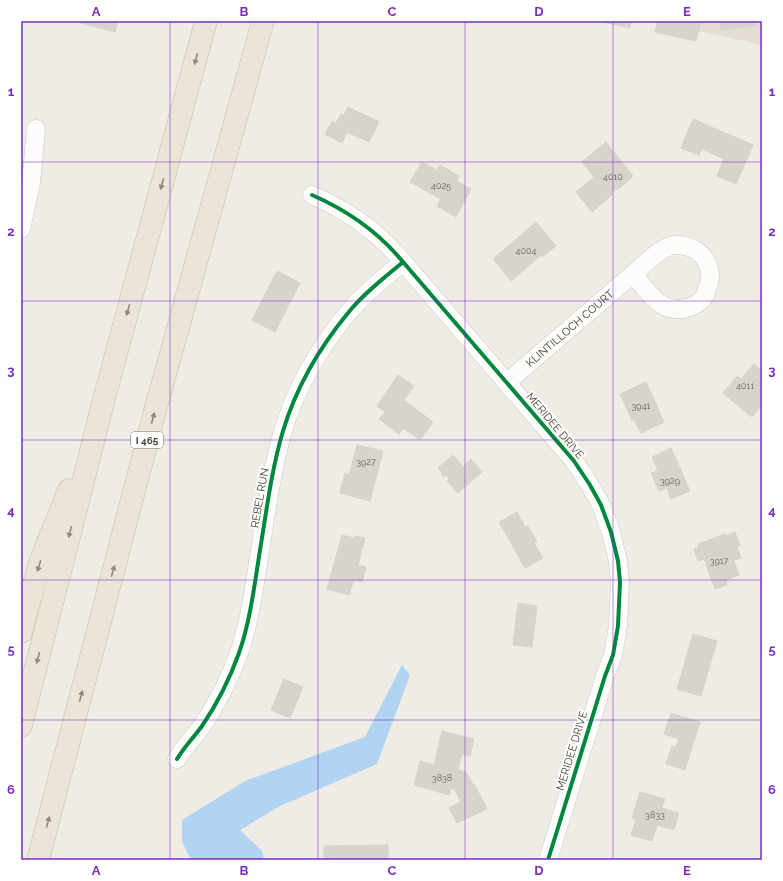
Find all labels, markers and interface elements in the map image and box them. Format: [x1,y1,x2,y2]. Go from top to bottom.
text: A [92,4,101,19]
text: B [240,4,249,19]
text: C [388,4,397,19]
text: D [534,4,544,19]
text: E [683,4,691,19]
one-way arrow [192,52,198,65]
text: 1 [8,84,15,99]
text: 1 [769,84,776,99]
house number: 4010 [603,172,623,182]
one-way arrow [158,178,164,190]
house number: 4025 [431,181,451,191]
text: 2 [7,224,15,239]
text: 2 [768,224,776,239]
house number: 4004 [516,246,537,256]
street label: KLINTILLOCH COURT [523,287,616,369]
one-way arrow [125,304,131,316]
text: 3 [7,363,15,378]
text: 3 [768,363,776,378]
house number: 4011 [736,381,754,391]
street label: MERIDEE DRIVE [524,390,587,462]
house number: 3941 [632,401,651,411]
one-way arrow [150,412,156,424]
road number: I 465 [131,432,163,448]
house number: 3927 [356,457,376,467]
street label: REBEL RUN [248,467,272,529]
house number: 3929 [660,476,680,486]
text: 4 [7,503,15,518]
text: 4 [768,503,776,518]
one-way arrow [67,526,73,538]
house number: 3917 [710,556,729,566]
one-way arrow [36,560,42,572]
one-way arrow [111,564,117,577]
text: 5 [7,642,15,657]
text: 5 [768,642,776,657]
one-way arrow [35,652,41,664]
one-way arrow [78,690,84,703]
street label: MERIDEE DRIVE [554,709,590,792]
house number: 3838 [432,773,452,783]
text: 6 [7,782,15,797]
text: 6 [768,782,776,797]
house number: 3833 [645,810,665,820]
one-way arrow [45,816,51,828]
text: A [92,863,101,878]
text: B [240,863,249,878]
text: C [388,863,397,878]
text: D [534,863,544,878]
text: E [683,863,691,878]

